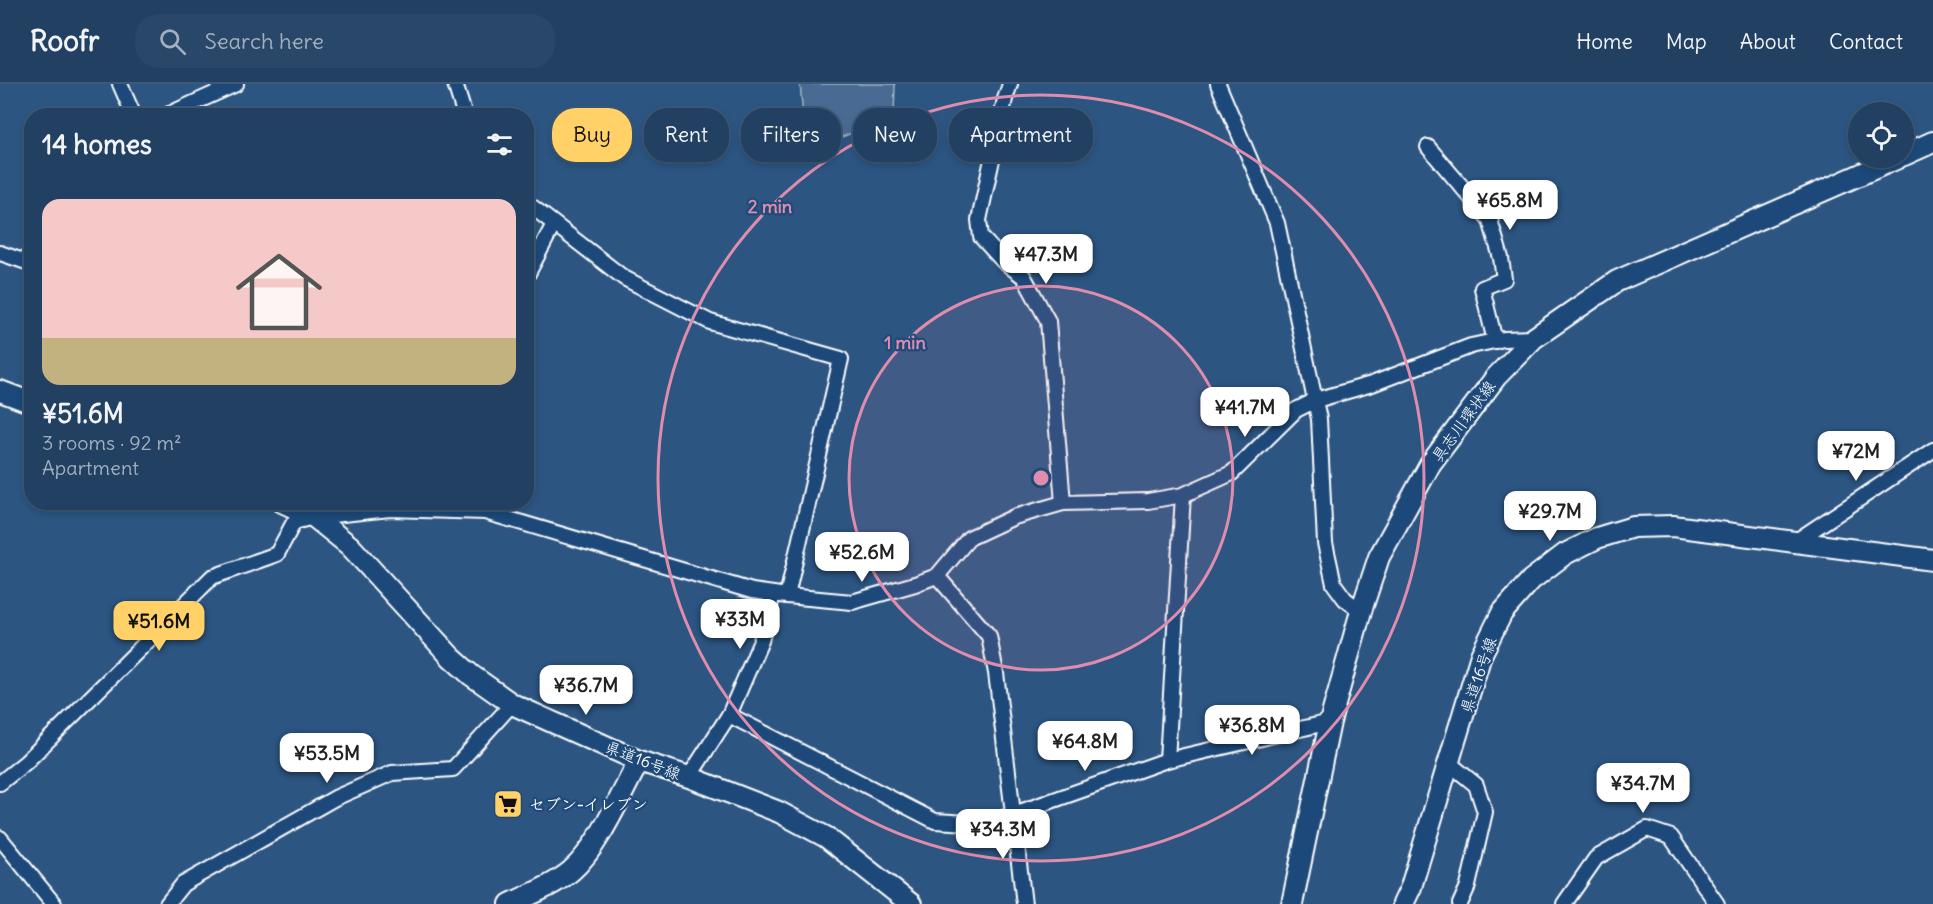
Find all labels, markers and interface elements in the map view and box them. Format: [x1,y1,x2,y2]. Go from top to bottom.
search box [135,14,555,68]
text: Roofr [30,23,99,59]
icon: search [156,25,189,58]
text: Search here [204,27,324,55]
text: Home [1576,28,1633,55]
text: Map [1666,28,1707,55]
text: About [1740,28,1796,55]
text: Contact [1829,28,1903,55]
map controls [1848,102,1914,168]
button: locate [1848,102,1914,168]
chip: Buy [552,108,632,162]
chip: Rent [644,108,729,162]
chip: Filters [741,108,841,162]
chip: New [853,108,937,162]
chip: Apartment [949,108,1093,162]
text: 14 homes [42,128,152,161]
icon: filters [483,128,516,161]
pin: ¥65.8M [1461,180,1559,231]
text: ¥65.8M [1477,187,1543,212]
text: 2 min [748,195,793,218]
pin: ¥47.3M [997,234,1095,285]
icon: home [225,238,333,346]
text: ¥47.3M [1014,241,1078,266]
text: 1 min [884,331,926,354]
street label: 具志川環状線 [1427,376,1499,466]
pin: ¥41.7M [1196,387,1294,438]
text: ¥41.7M [1214,394,1276,419]
text: ¥51.6M [42,397,124,430]
text: 3 rooms · 92 m² [42,430,181,455]
pin: ¥72M [1820,431,1892,482]
text: ¥72M [1832,438,1880,463]
text: Apartment [42,455,139,480]
centre of rings [1031,468,1051,488]
pin: ¥29.7M [1501,491,1599,542]
text: ¥29.7M [1518,498,1582,523]
pin: ¥52.6M [813,532,911,583]
text: ¥52.6M [829,539,895,564]
pin: ¥33M [704,599,776,650]
pin: ¥51.6M [110,601,208,652]
text: ¥33M [715,606,765,631]
text: ¥51.6M [127,608,191,633]
street label: 県道16号線 [1456,634,1500,716]
pin: ¥36.7M [537,665,635,716]
text: ¥36.7M [554,672,618,697]
pin: ¥36.8M [1203,705,1301,756]
text: ¥36.8M [1219,712,1285,737]
pin: ¥64.8M [1036,721,1134,772]
text: ¥64.8M [1052,728,1118,753]
pin: ¥53.5M [278,733,376,784]
street label: 県道16号線 [602,736,684,784]
text: ¥53.5M [294,740,360,765]
pin: ¥34.7M [1594,763,1692,814]
text: ¥34.7M [1611,770,1675,795]
supermarket icon: セブン-イレブン [492,788,524,820]
place label: セブン-イレブン [529,794,648,814]
pin: ¥34.3M [954,809,1052,860]
text: ¥34.3M [970,816,1036,841]

